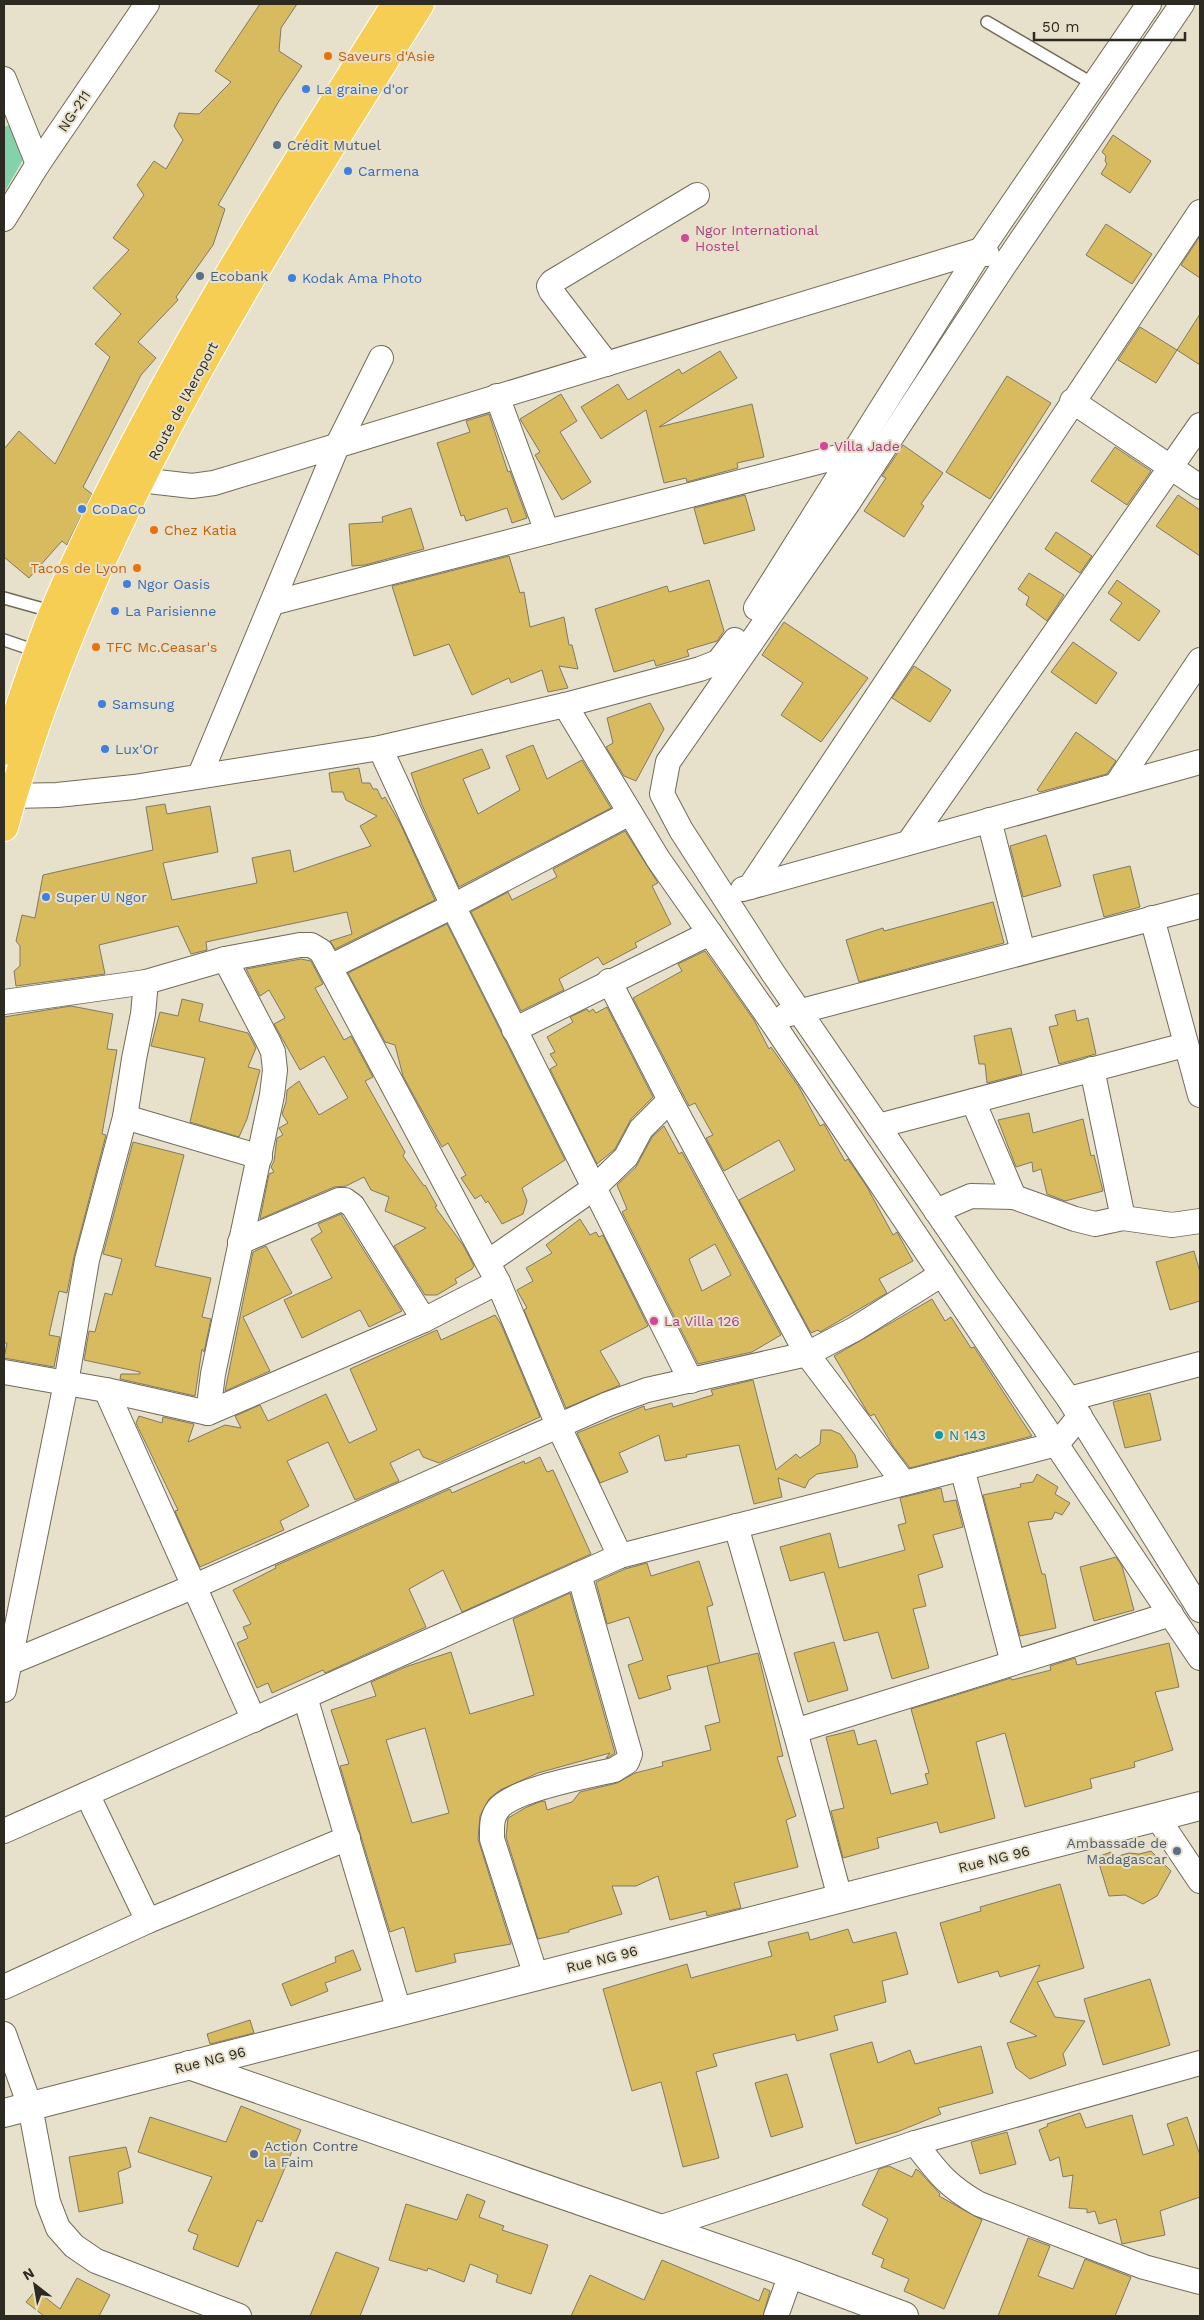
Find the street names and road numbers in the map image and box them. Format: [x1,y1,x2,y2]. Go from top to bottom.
street label: NG-211 [54,87,94,135]
street label: Route de l'Aeroport [145,339,221,463]
street label: Rue NG 96 [957,1842,1031,1876]
street label: Rue NG 96 [565,1942,639,1976]
street label: Rue NG 96 [173,2043,247,2077]

